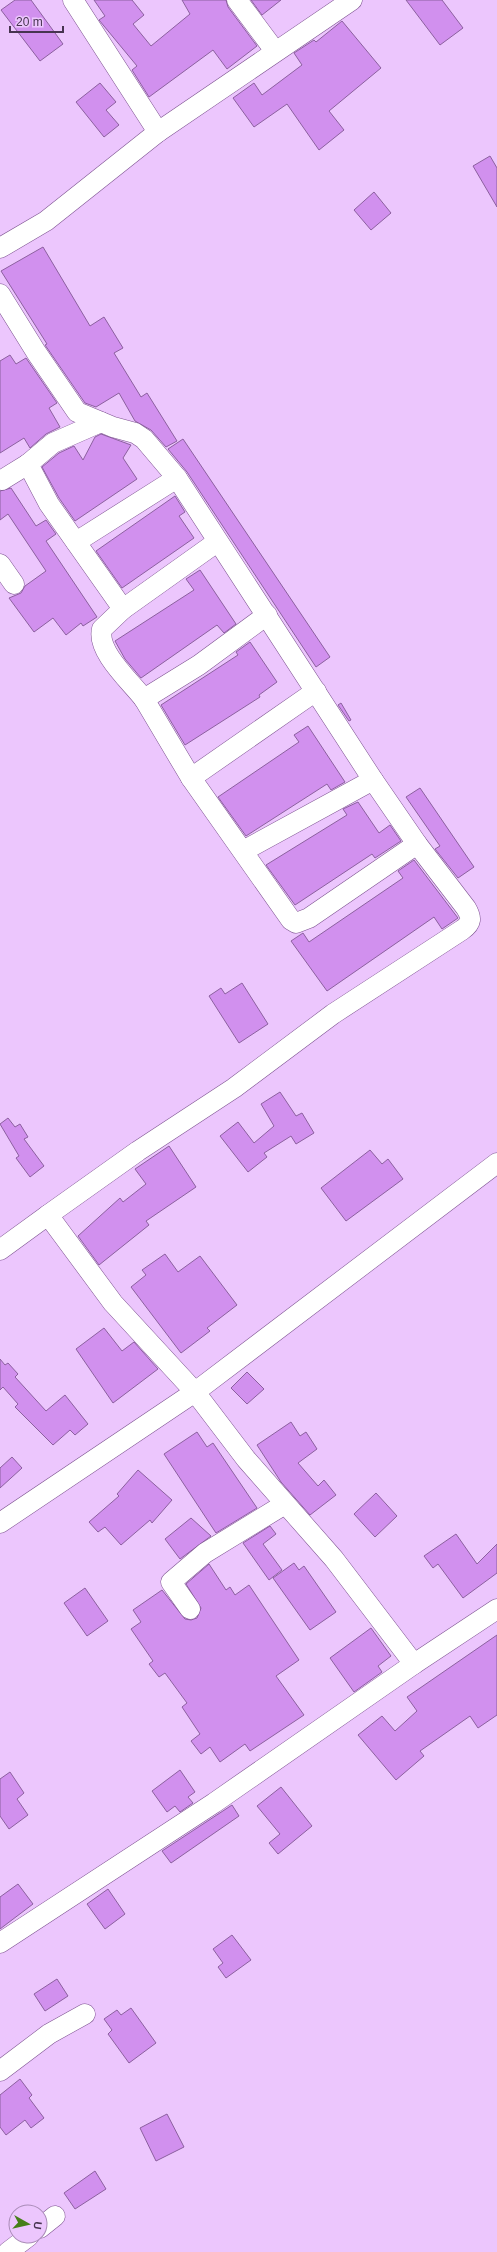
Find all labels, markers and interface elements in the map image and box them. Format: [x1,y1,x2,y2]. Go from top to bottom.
scale bar [10,8,63,34]
text: 20 m [16,15,43,29]
north arrow [8,2204,48,2244]
text: U [31,2221,44,2230]

